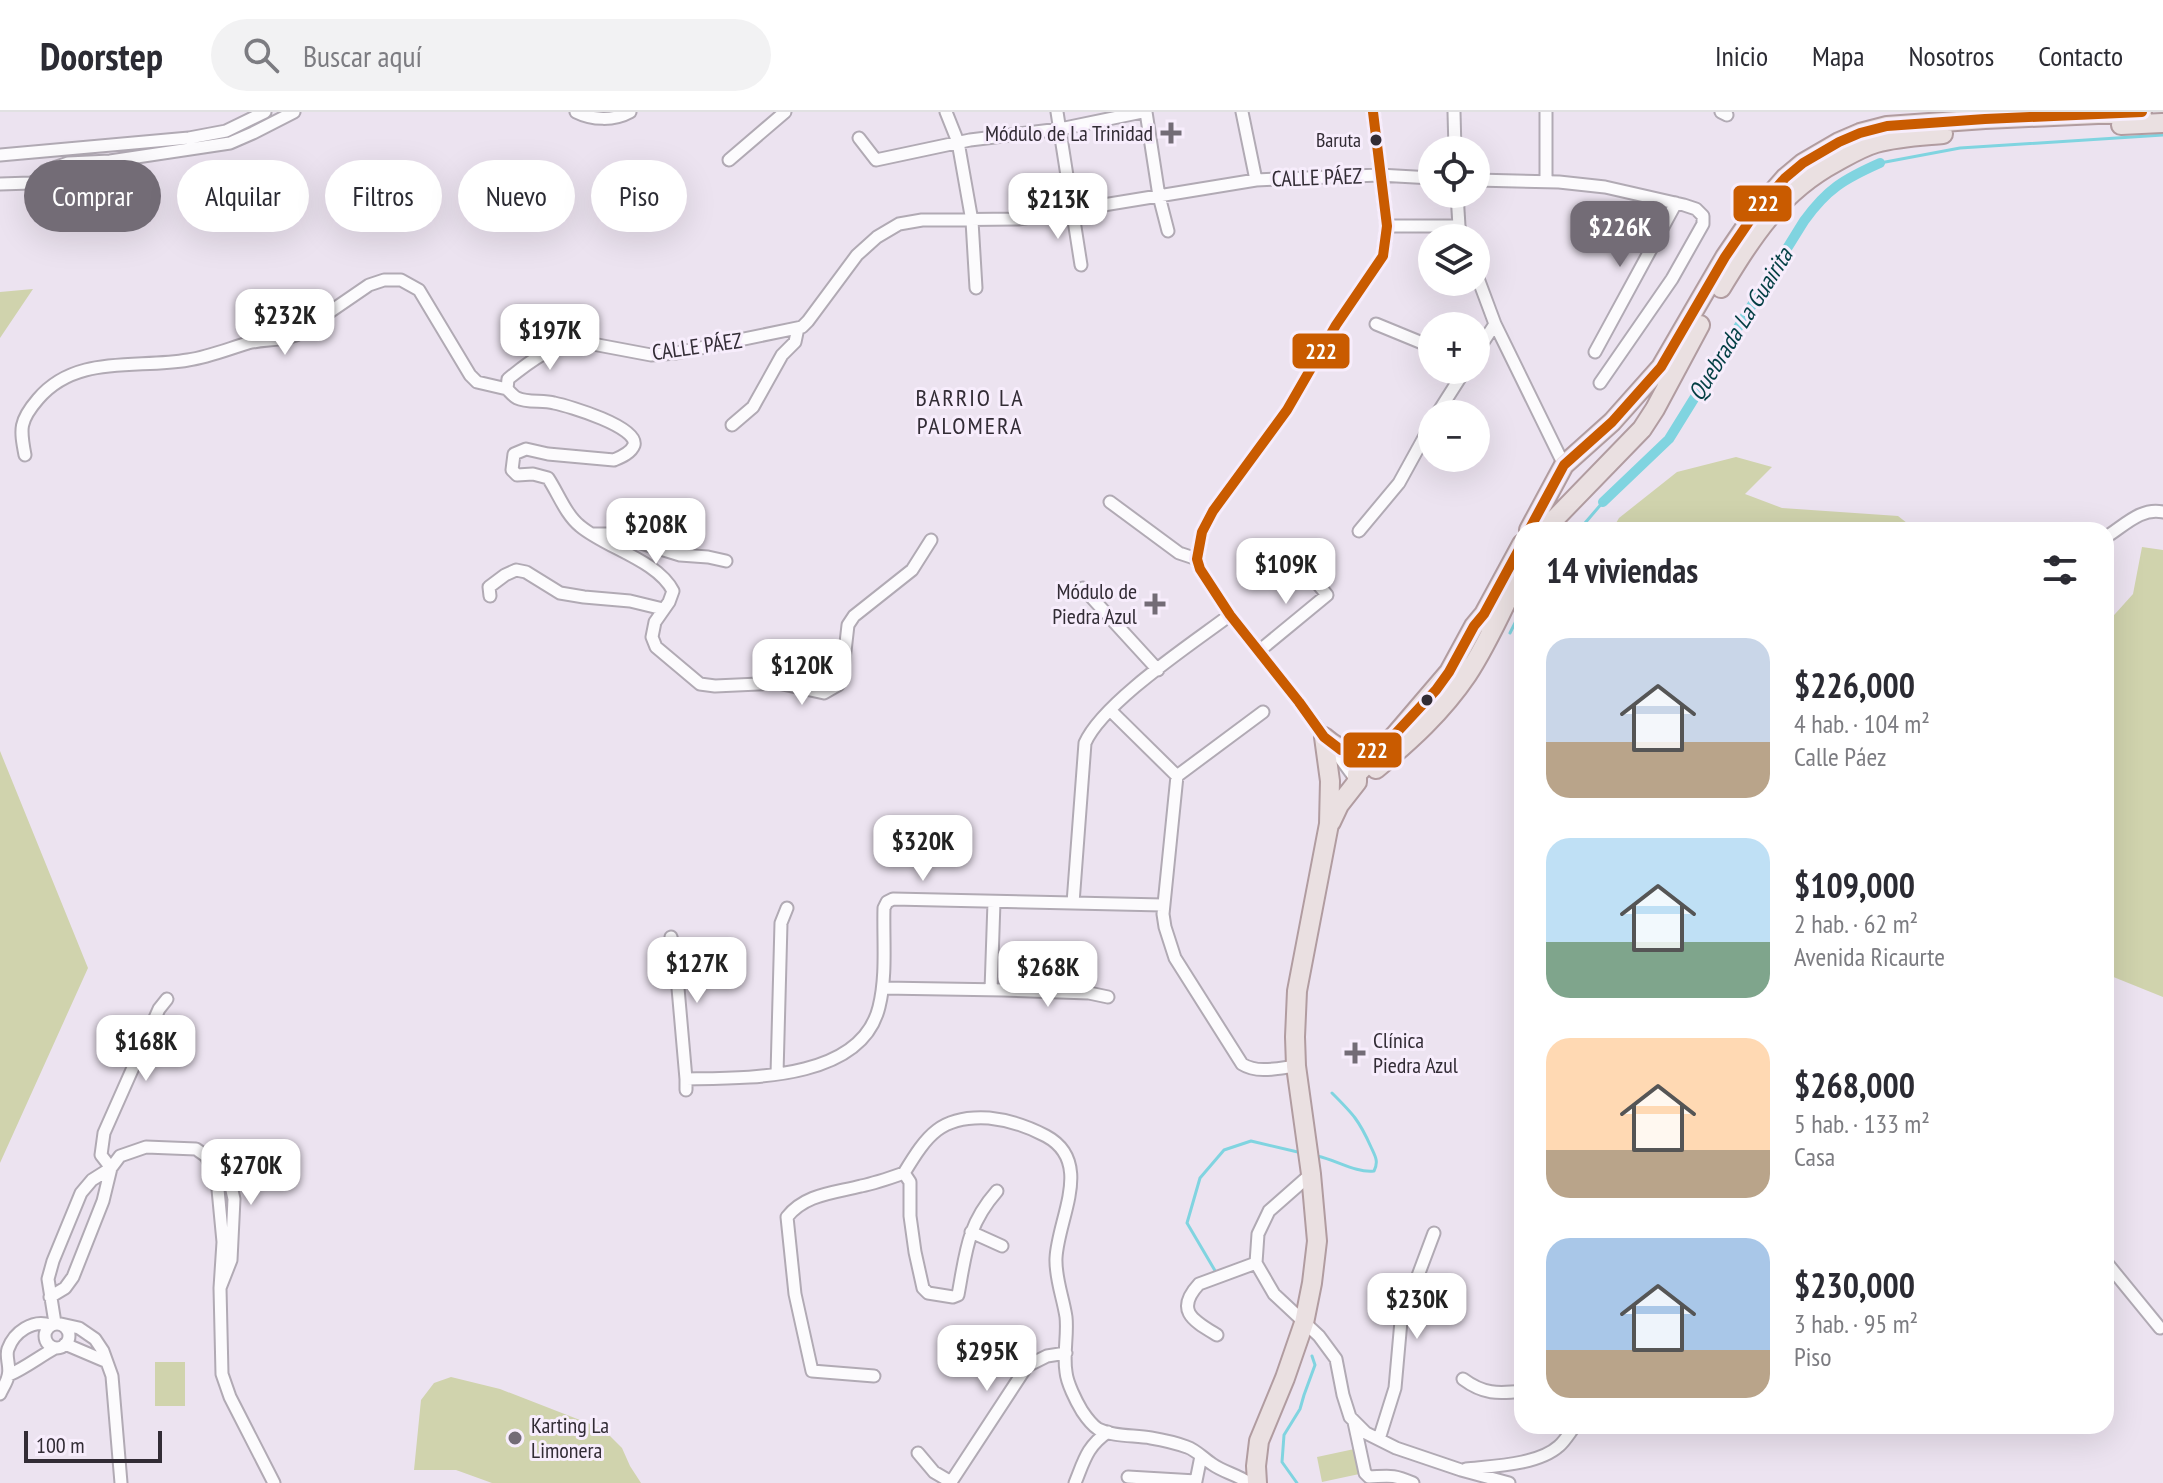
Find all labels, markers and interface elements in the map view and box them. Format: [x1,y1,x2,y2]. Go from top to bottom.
search box [211,19,771,91]
text: Doorstep [40,31,163,80]
icon: search [239,33,283,77]
text: Buscar aquí [303,36,422,75]
text: Inicio [1715,37,1768,74]
text: Mapa [1812,37,1864,74]
text: Nosotros [1908,37,1994,74]
text: Contacto [2038,37,2123,74]
place label: Módulo de La Trinidad [985,119,1153,147]
marker: Módulo de La Trinidad [1160,122,1182,144]
place label: Baruta [1316,127,1361,153]
marker: Baruta [1368,132,1384,148]
map controls [1418,136,1490,472]
button: locate [1418,136,1490,208]
chip: Comprar [24,160,161,232]
chip: Alquilar [177,160,309,232]
chip: Filtros [325,160,442,232]
chip: Nuevo [458,160,575,232]
chip: Piso [591,160,687,232]
street label: CALLE PÁEZ [1271,161,1363,193]
pin: $213K [1002,173,1114,241]
text: $213K [1026,182,1090,215]
line badge: 222 [1732,184,1793,223]
text: 222 [1747,189,1779,217]
pin: $226K [1564,201,1676,269]
text: $226K [1588,210,1652,243]
button: layers [1418,224,1490,296]
water label: Quebrada La Guairita [1681,241,1800,406]
pin: $232K [229,289,341,357]
text: $232K [253,298,317,331]
pin: $197K [494,304,606,372]
button: + [1418,312,1490,384]
text: $197K [518,313,582,346]
street label: CALLE PÁEZ [650,326,744,366]
line badge: 222 [1291,332,1351,370]
text: 222 [1305,337,1337,365]
district label: BARRIO LA PALOMERA [915,382,1025,441]
button: − [1418,400,1490,472]
pin: $208K [600,498,712,566]
text: $208K [624,507,688,540]
pin: $109K [1230,538,1342,606]
text: $109K [1254,547,1318,580]
text: 14 viviendas [1546,548,1698,592]
icon: filters [2038,548,2082,592]
place label: Módulo de Piedra Azul [1052,577,1138,630]
marker: Módulo de Piedra Azul [1144,593,1166,615]
pin: $120K [746,639,858,707]
text: $120K [770,648,834,681]
text: $226,000 [1794,663,1915,707]
icon: home [1610,670,1706,766]
unlabelled marker [1419,692,1435,708]
text: 4 hab. · 104 m² [1794,707,1930,740]
line badge: 222 [1342,731,1403,769]
text: 222 [1356,736,1388,764]
text: Calle Páez [1794,740,1886,773]
pin: $320K [867,815,979,883]
text: $320K [891,824,955,857]
text: $109,000 [1794,863,1915,907]
icon: home [1610,870,1706,966]
text: 2 hab. · 62 m² [1794,907,1918,940]
pin: $127K [641,937,753,1005]
text: Avenida Ricaurte [1794,940,1945,973]
pin: $268K [992,941,1104,1009]
text: $127K [665,946,729,979]
text: $268K [1016,950,1080,983]
pin: $168K [90,1015,202,1083]
text: $168K [114,1024,178,1057]
place label: Clínica Piedra Azul [1373,1026,1459,1079]
marker: Clínica Piedra Azul [1344,1042,1366,1064]
text: $268,000 [1794,1063,1915,1107]
icon: home [1610,1070,1706,1166]
text: 5 hab. · 133 m² [1794,1107,1930,1140]
pin: $270K [195,1139,307,1207]
text: Casa [1794,1140,1835,1173]
text: $270K [219,1148,283,1181]
text: $230,000 [1794,1263,1915,1307]
icon: home [1610,1270,1706,1366]
pin: $230K [1361,1273,1473,1341]
text: $230K [1385,1282,1449,1315]
text: 3 hab. · 95 m² [1794,1307,1918,1340]
pin: $295K [931,1325,1043,1393]
text: $295K [955,1334,1019,1367]
text: Piso [1794,1340,1831,1373]
place label: Karting La Limonera [531,1411,609,1464]
scale bar [24,1427,162,1463]
marker: Karting La Limonera [506,1429,524,1447]
text: 100 m [36,1431,85,1459]

